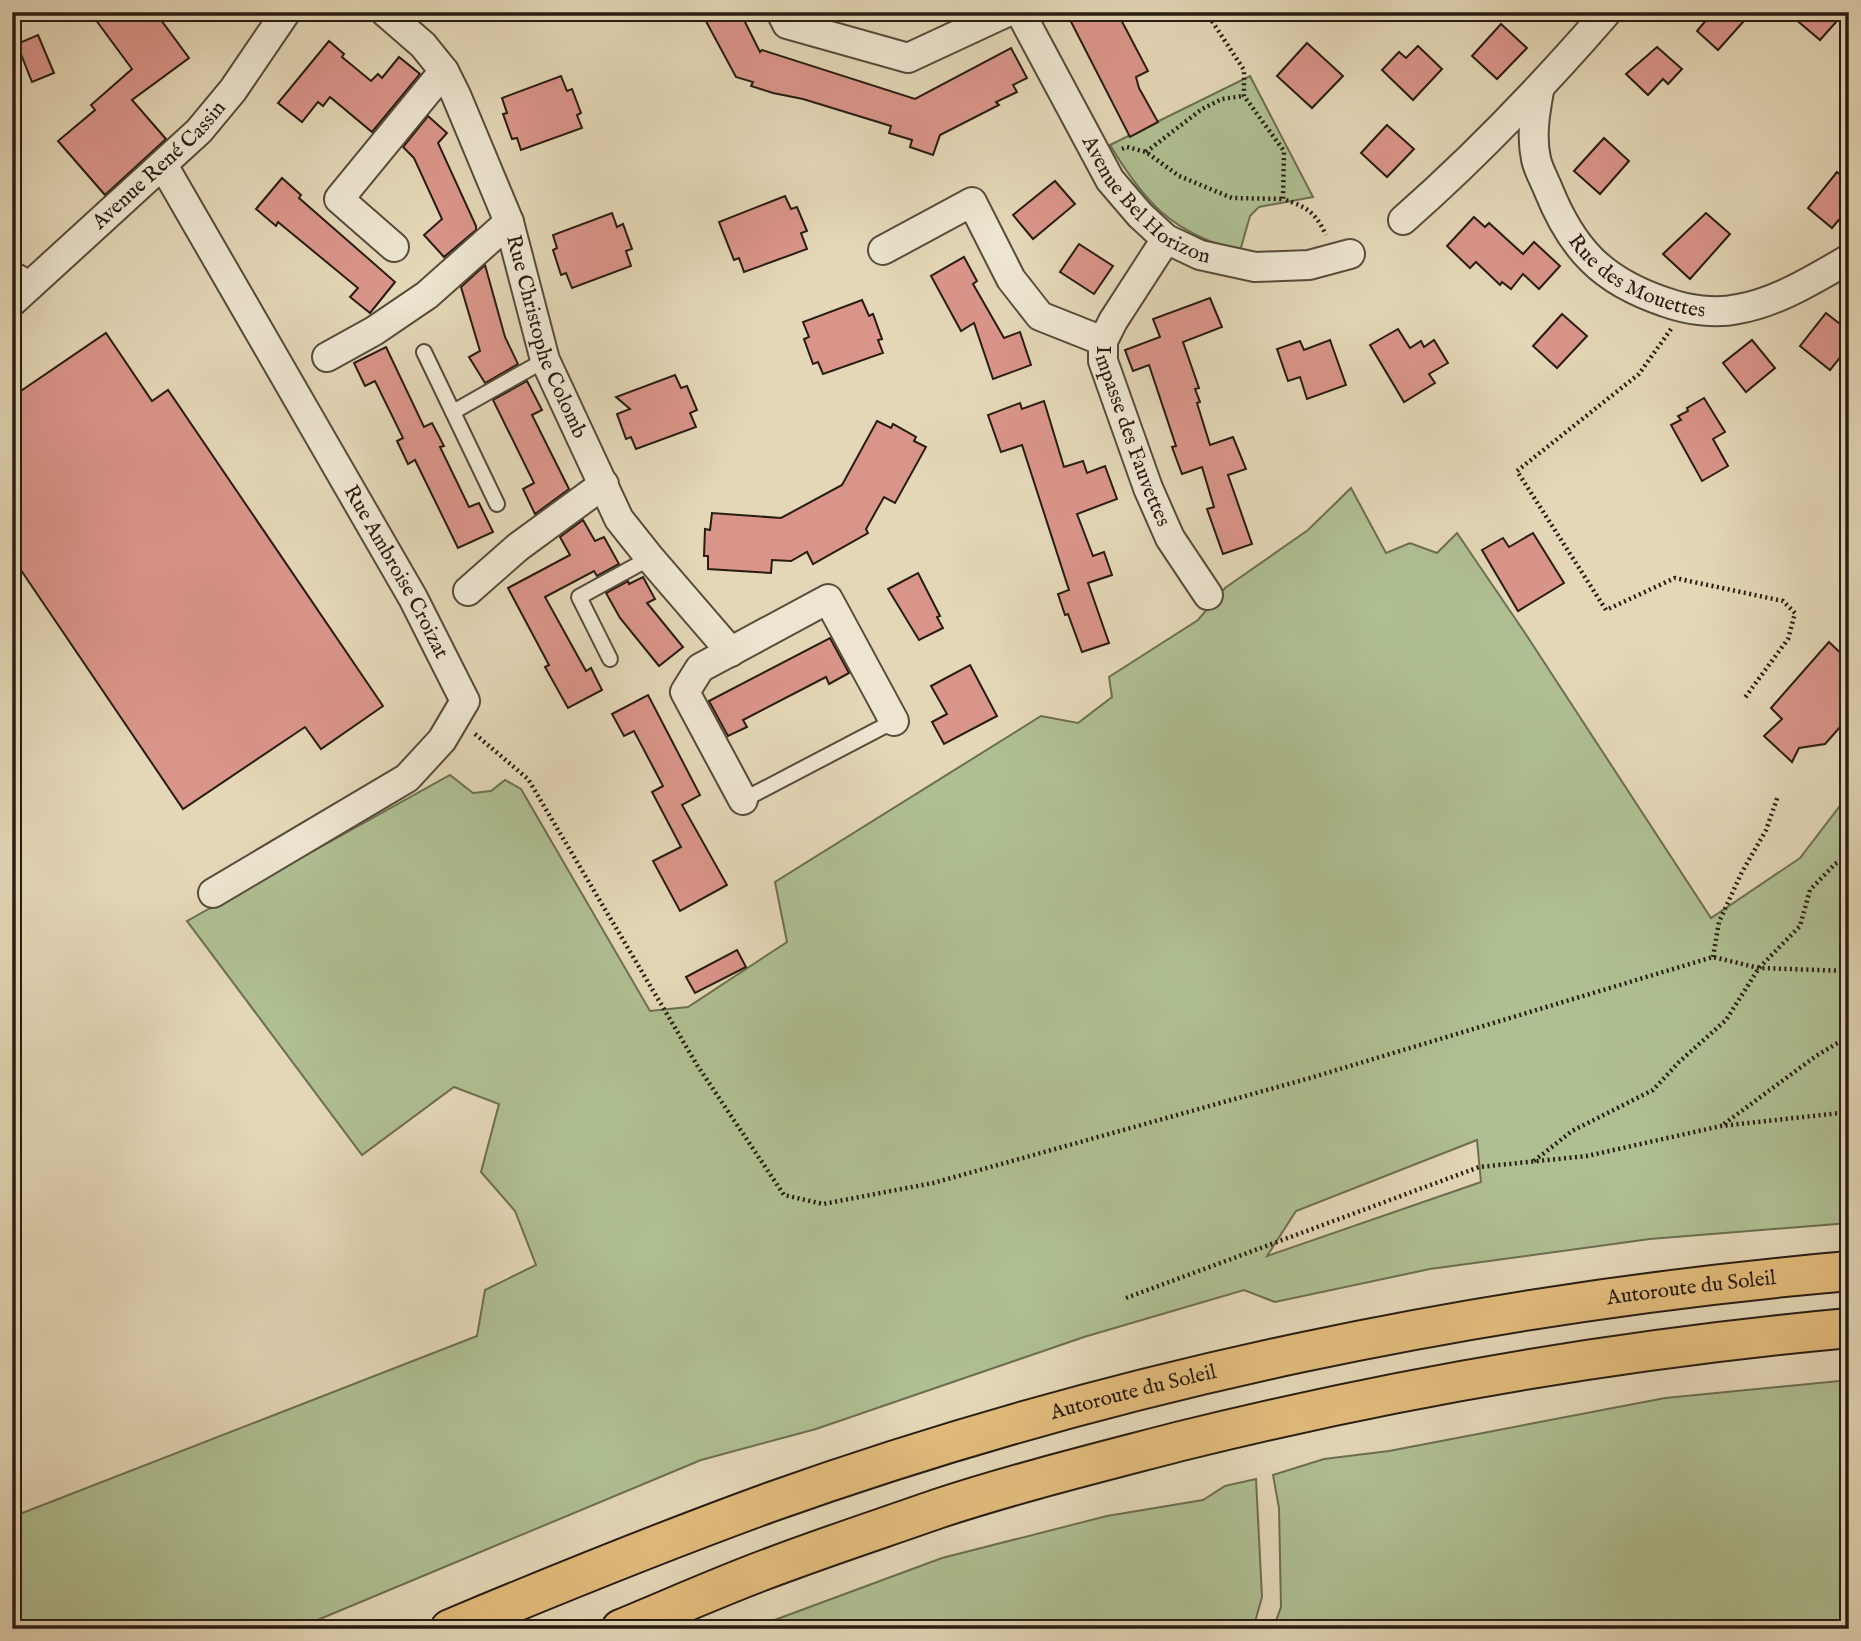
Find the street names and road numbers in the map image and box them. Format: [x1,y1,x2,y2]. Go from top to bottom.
street label: Avenue René Cassin [86,95,232,236]
street label: Avenue Bel Horizon [1075,130,1213,270]
street label: Rue des Mouettes [1562,229,1707,324]
street label: Rue Christophe Colomb [499,232,593,443]
street label: Impasse des Fauvettes [1088,346,1177,531]
street label: Rue Ambroise Croizat [337,480,455,663]
street label: Autoroute du Soleil [1604,1265,1777,1312]
street label: Autoroute du Soleil [1046,1358,1219,1427]

